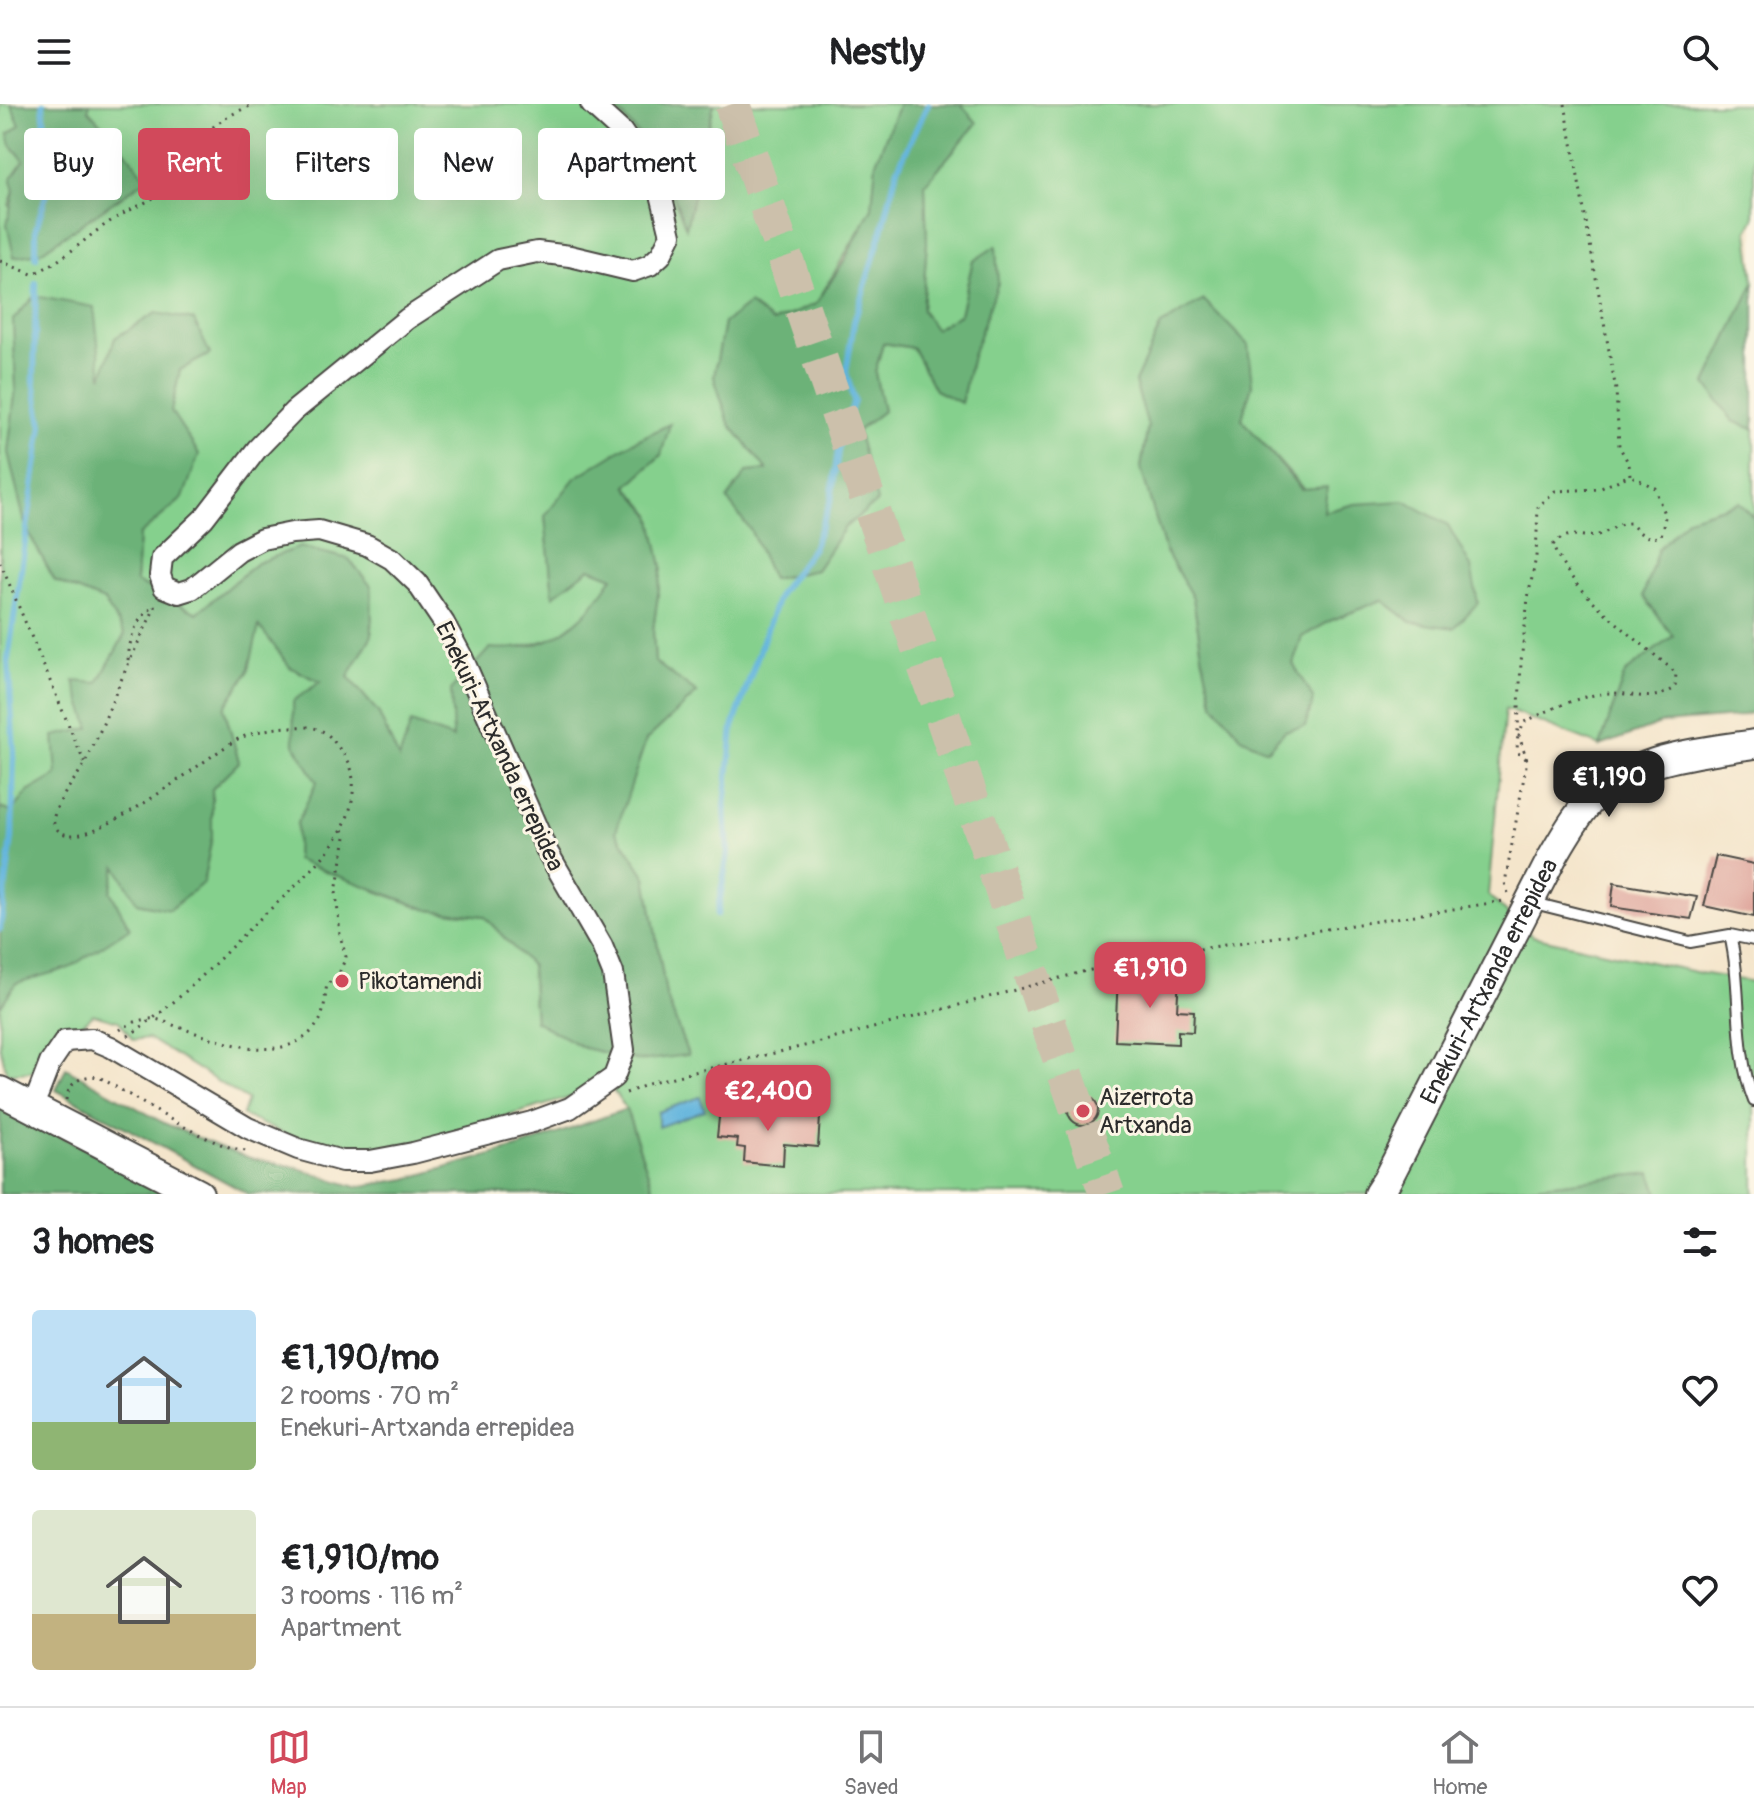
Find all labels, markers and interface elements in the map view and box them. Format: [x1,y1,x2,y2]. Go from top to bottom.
icon: menu [32,30,76,74]
text: Nestly [829,30,925,75]
icon: search [1678,30,1722,74]
chip: Buy [24,128,122,200]
chip: Rent [138,128,250,200]
chip: Filters [266,128,398,200]
chip: New [414,128,522,200]
chip: Apartment [538,128,725,200]
street label: Enekuri-Artxanda errepidea [429,617,570,876]
pin: €1,190 [1544,751,1674,819]
text: €1,190 [1571,761,1647,793]
street label: Enekuri-Artxanda errepidea [1414,854,1564,1109]
pin: €1,910 [1085,942,1215,1010]
text: €1,910 [1112,952,1188,984]
place label: Pikotamendi [358,967,482,996]
marker: Pikotamendi [333,972,351,990]
pin: €2,400 [703,1065,833,1133]
text: €2,400 [724,1075,812,1107]
place label: Aizerrota Artxanda [1099,1083,1194,1140]
marker: Aizerrota Artxanda [1074,1102,1092,1120]
icon: filters [1678,1220,1722,1264]
text: 3 homes [32,1221,154,1264]
text: €1,190/mo [280,1337,439,1380]
icon: home [96,1342,192,1438]
icon: heart [1678,1368,1722,1412]
text: 2 rooms · 70 m² [280,1380,459,1412]
text: Enekuri-Artxanda errepidea [280,1412,575,1444]
text: €1,910/mo [280,1537,439,1580]
icon: home [96,1542,192,1638]
icon: heart [1678,1568,1722,1612]
text: 3 rooms · 116 m² [280,1580,463,1612]
text: Apartment [280,1612,401,1644]
tab: Map [267,1725,311,1801]
tab: Saved [844,1725,899,1801]
tab: Home [1432,1725,1487,1801]

